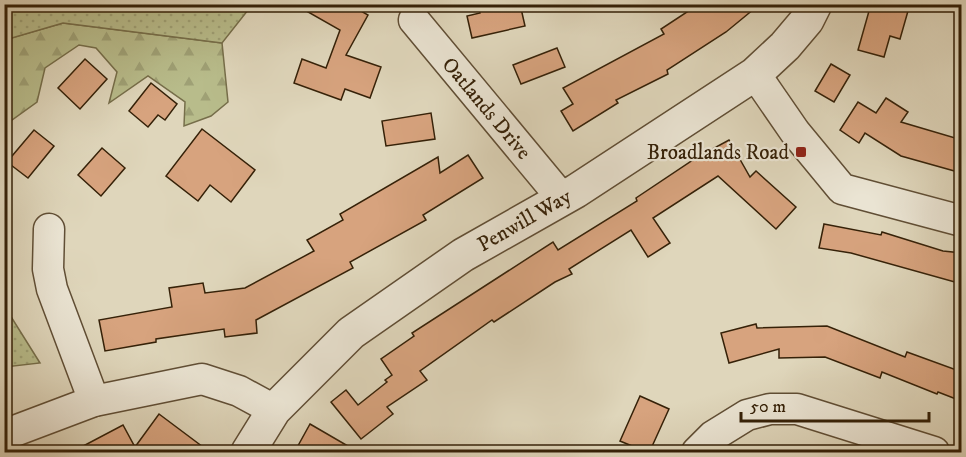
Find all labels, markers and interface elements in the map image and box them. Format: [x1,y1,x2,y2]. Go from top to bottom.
street label: Oatlands Drive [436,52,537,165]
place label: Broadlands Road [647,140,790,166]
marker: Broadlands Road [794,145,808,159]
street label: Penwill Way [473,183,577,258]
scale bar [741,385,928,423]
text: 50 m [750,396,786,418]

